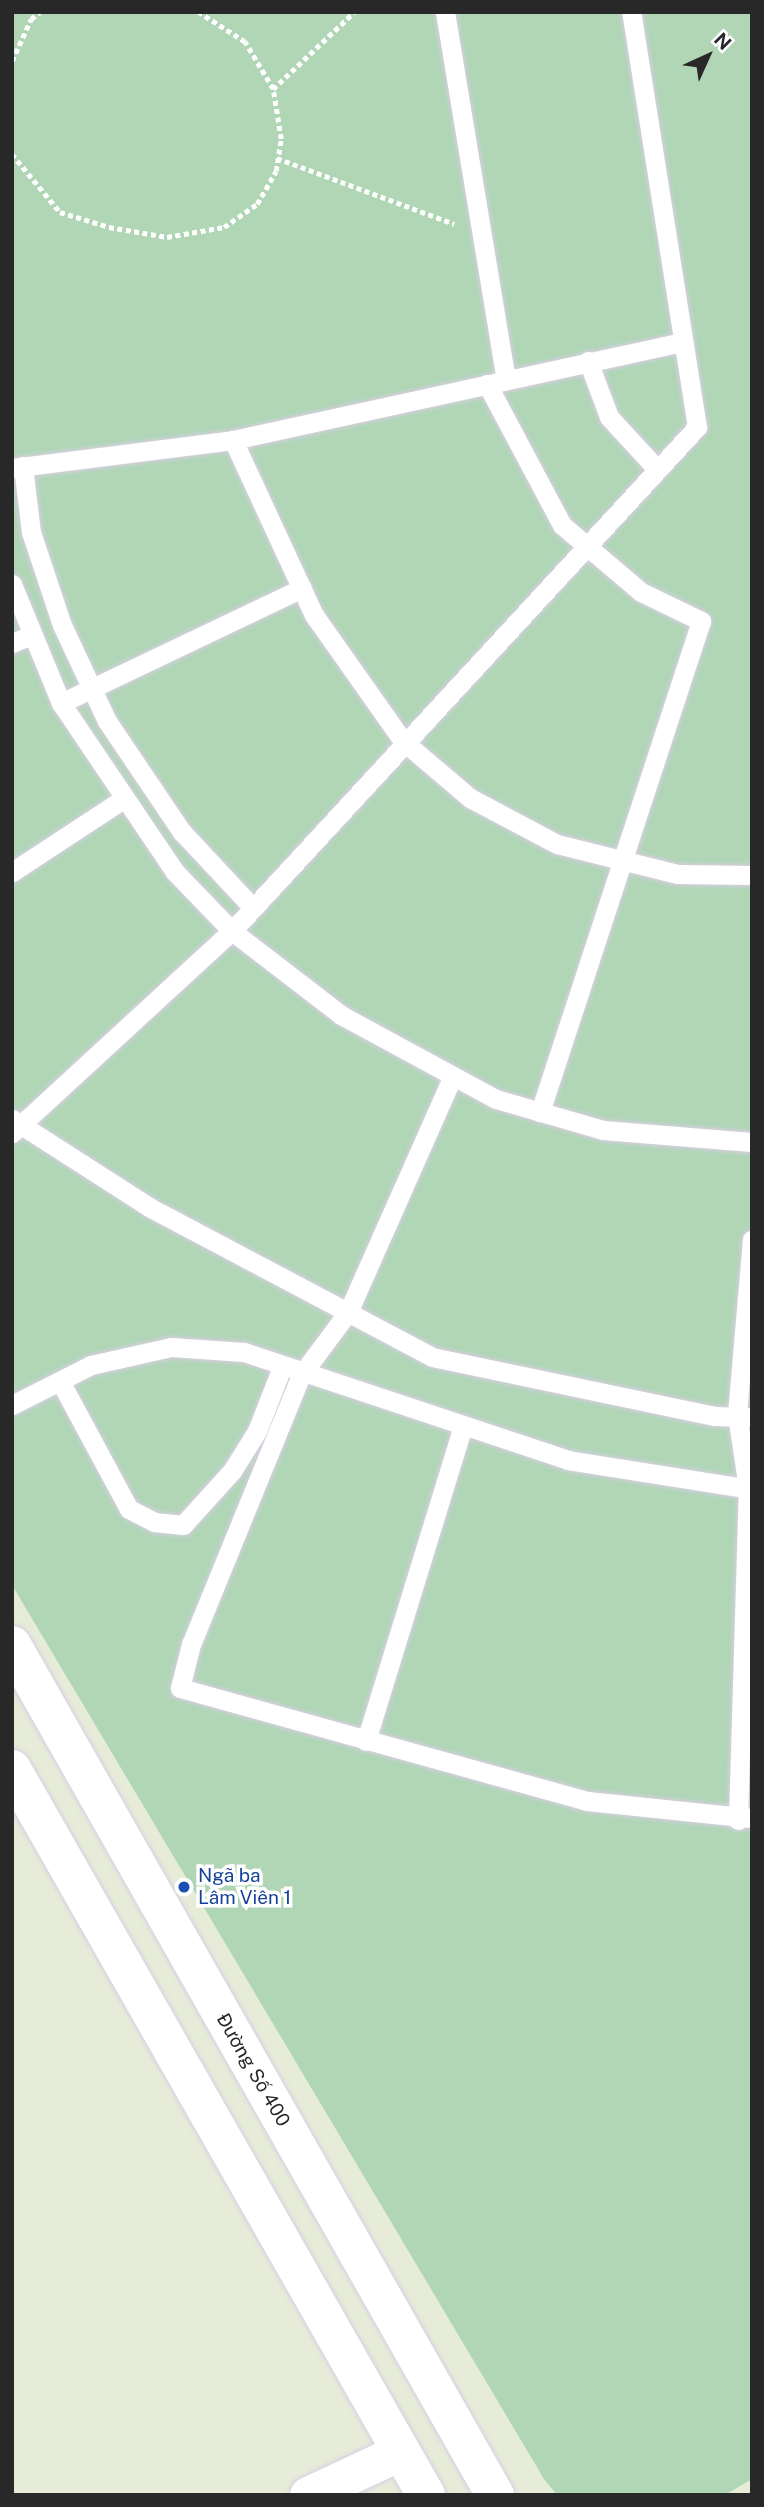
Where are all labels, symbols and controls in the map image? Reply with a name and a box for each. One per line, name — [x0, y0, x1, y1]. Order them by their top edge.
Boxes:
north arrow — [673, 21, 743, 91]
text: N — [710, 28, 736, 54]
place label: Ngã ba Lâm Viên 1 — [198, 1865, 292, 1909]
marker: Ngã ba Lâm Viên 1 — [176, 1879, 192, 1895]
street label: Đường Số 400 — [211, 2009, 295, 2131]

